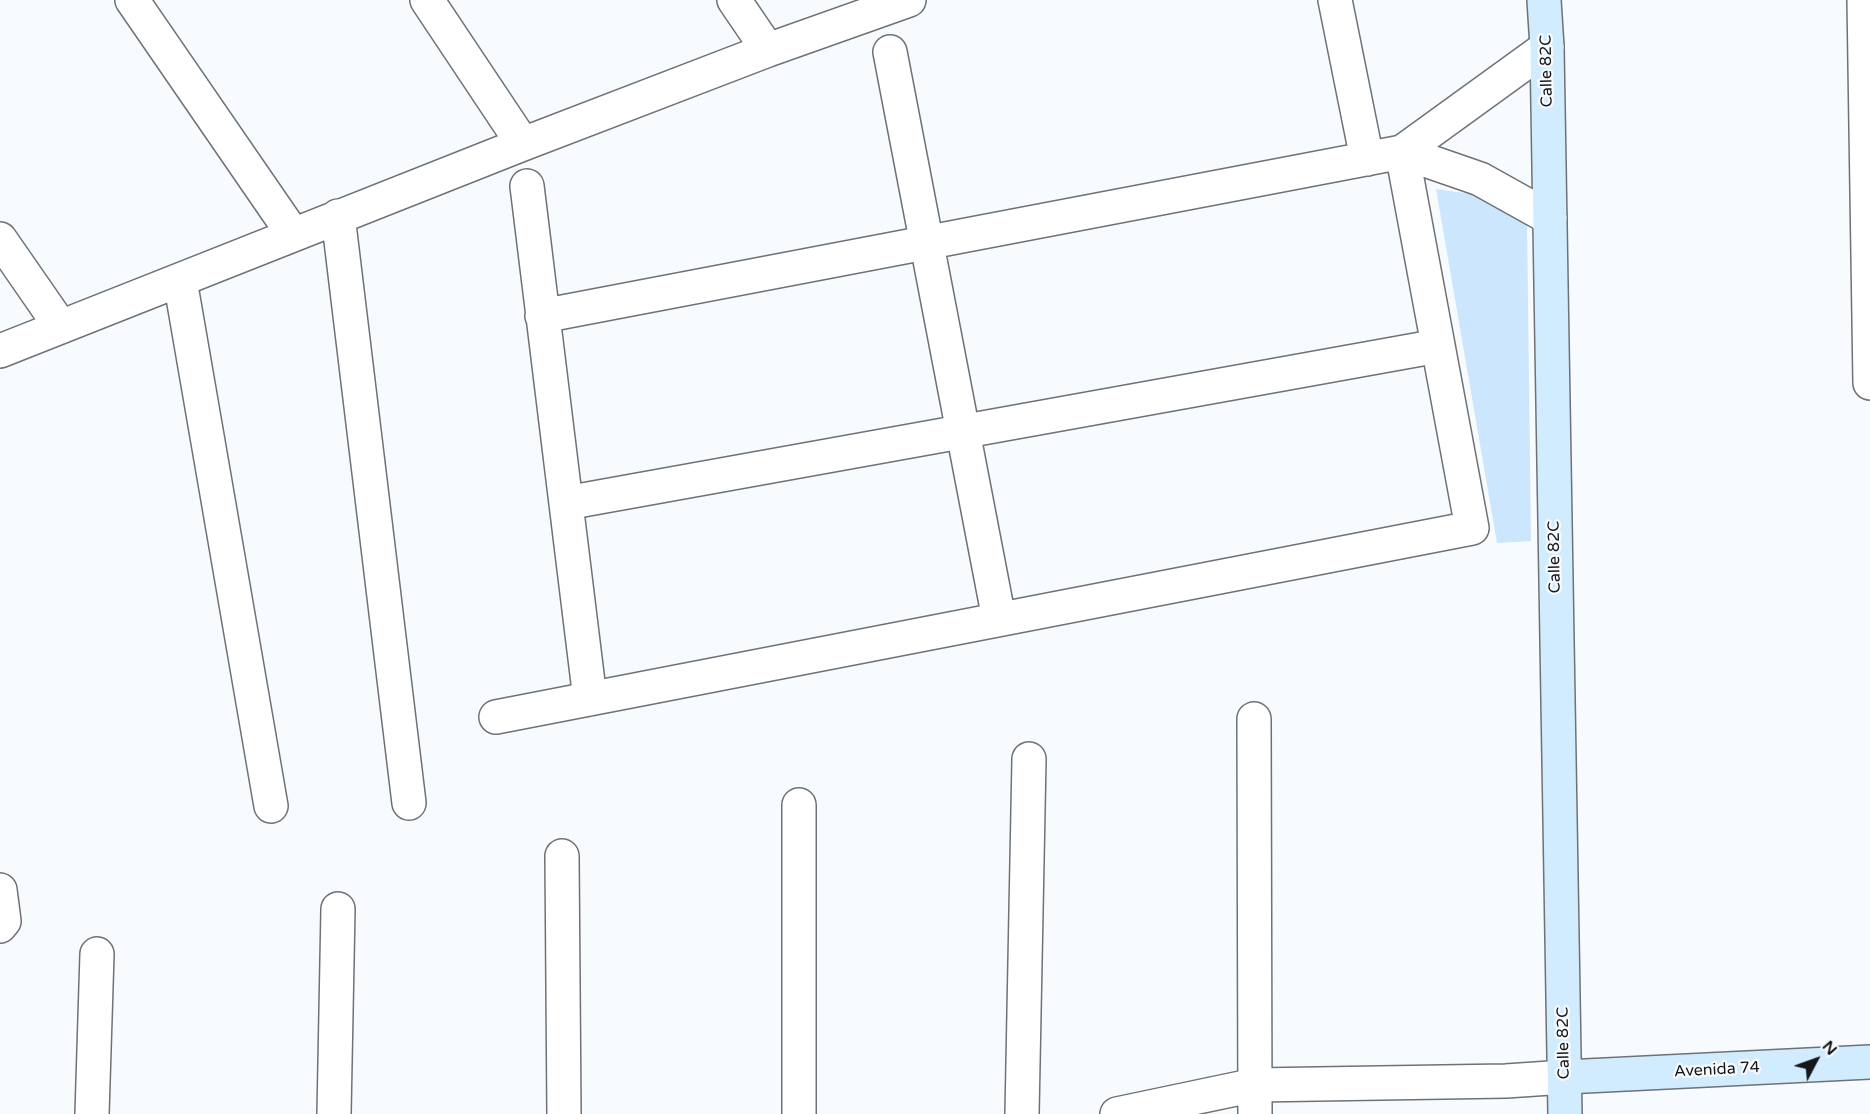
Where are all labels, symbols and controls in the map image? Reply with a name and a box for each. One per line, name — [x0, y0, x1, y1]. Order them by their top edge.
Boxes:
street label: Calle 82C — [1537, 35, 1557, 107]
street label: Calle 82C — [1545, 521, 1565, 593]
street label: Calle 82C — [1554, 1007, 1574, 1079]
north arrow — [1786, 1030, 1846, 1090]
text: N — [1818, 1037, 1841, 1060]
street label: Avenida 74 — [1674, 1058, 1760, 1082]

